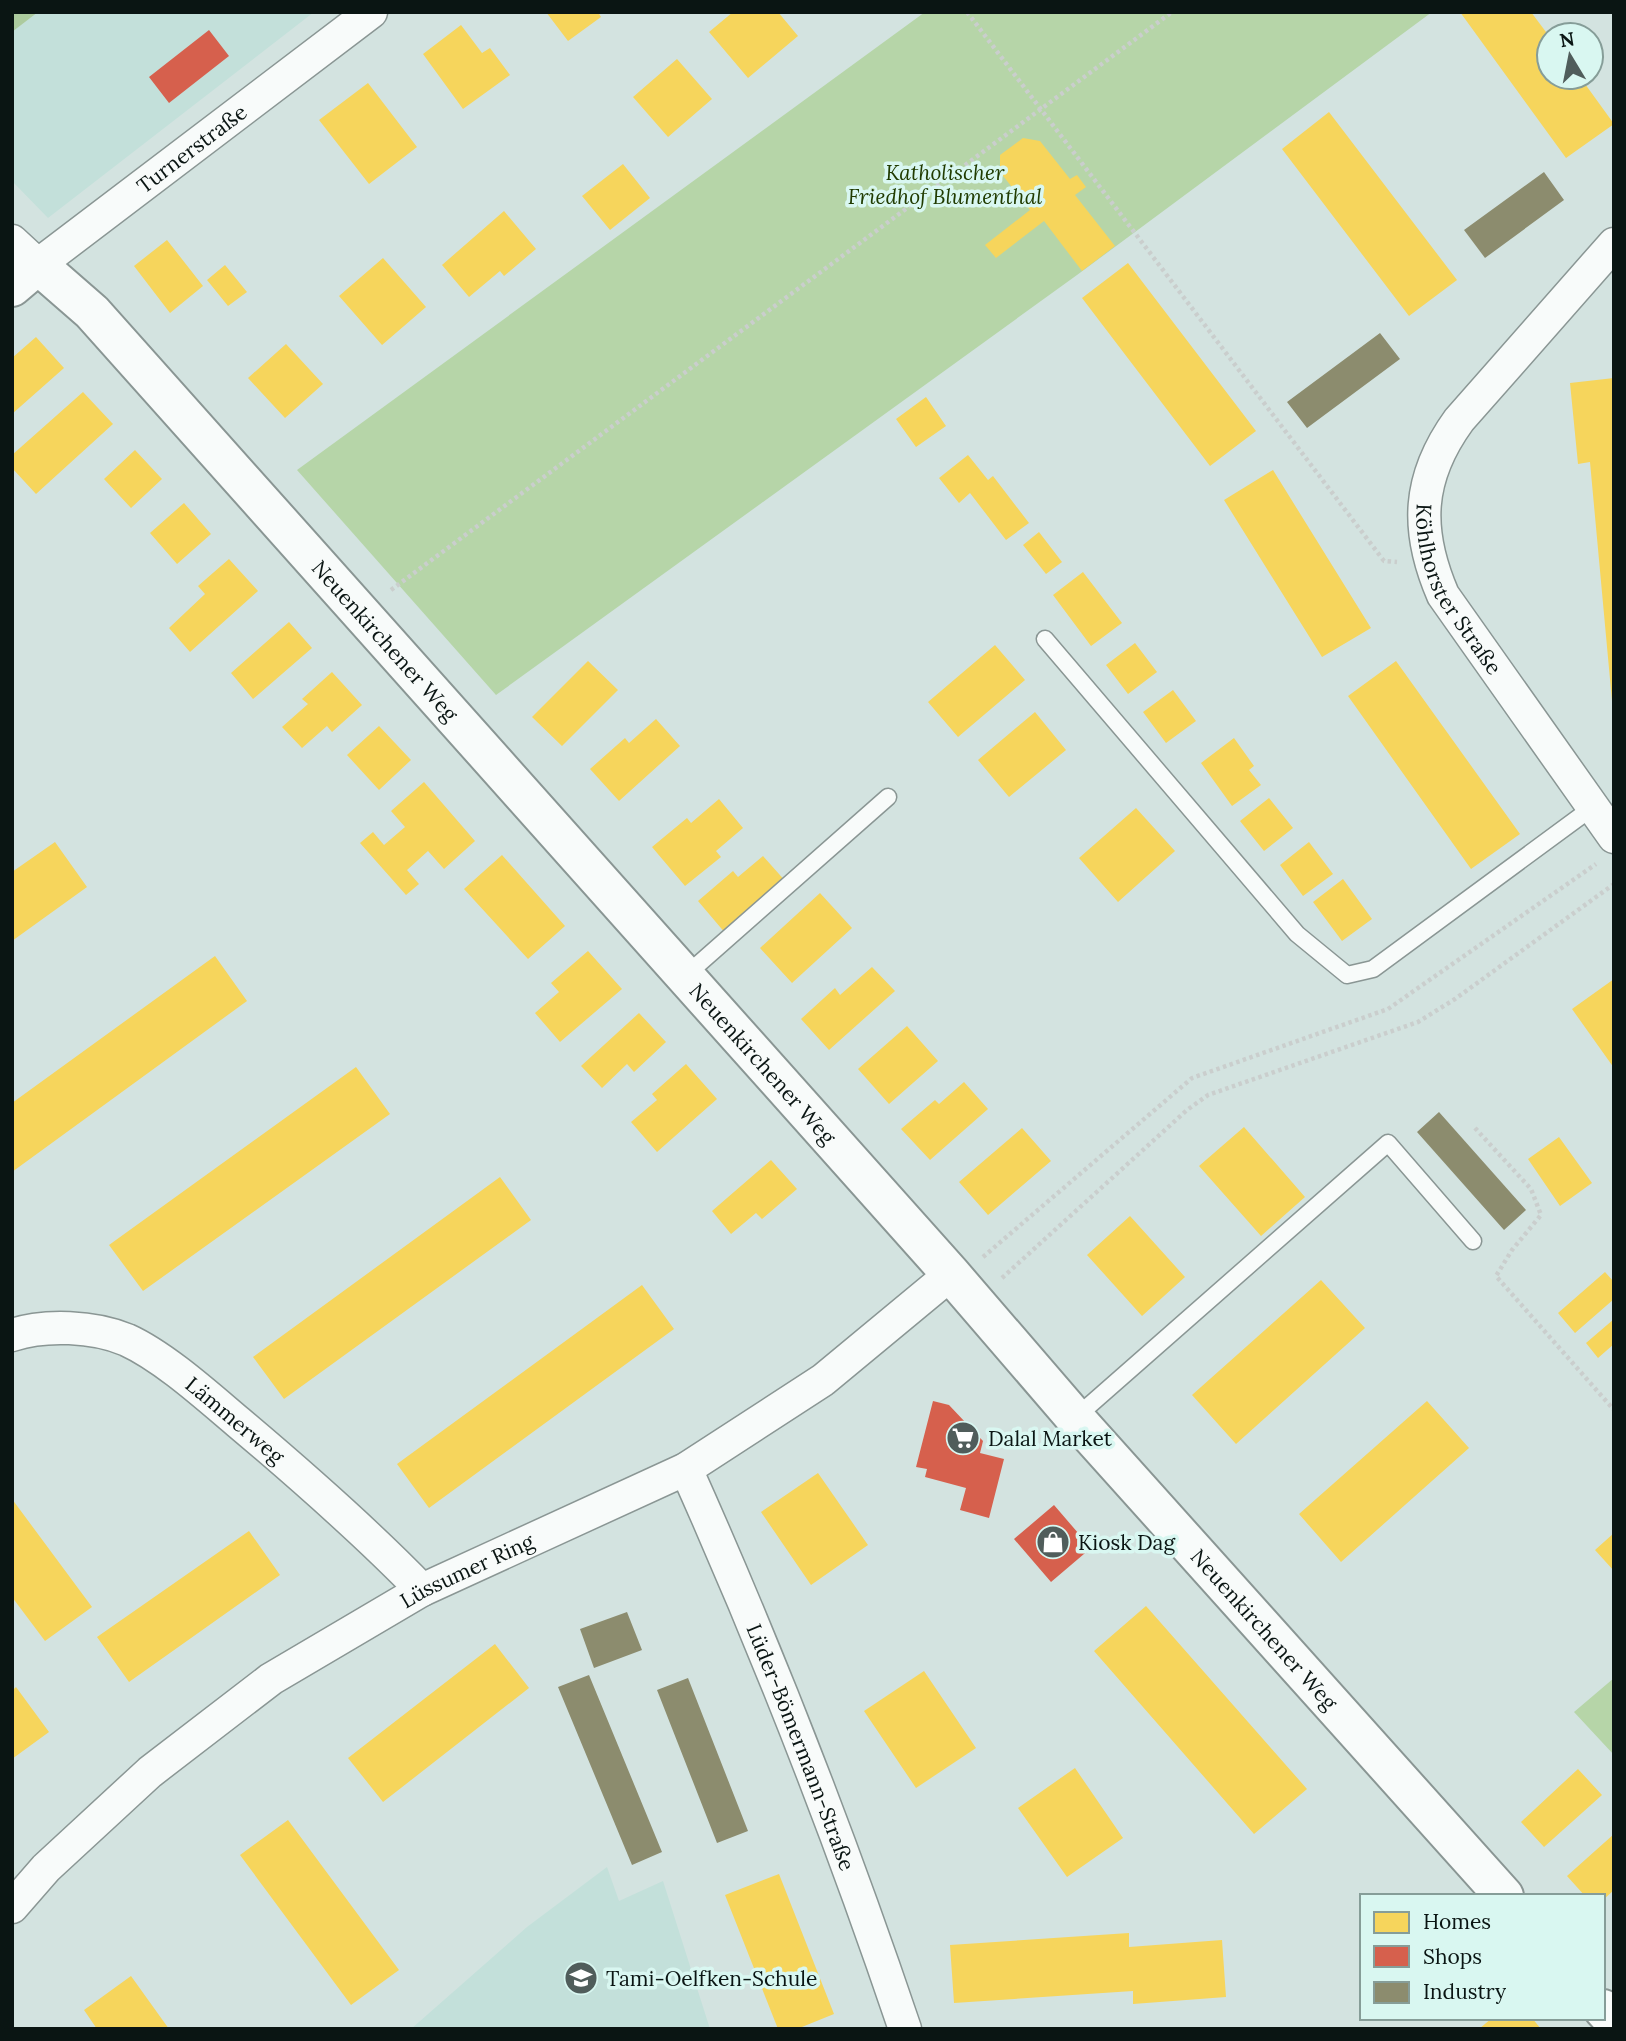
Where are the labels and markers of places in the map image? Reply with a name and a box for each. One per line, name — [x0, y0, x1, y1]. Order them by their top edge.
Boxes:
supermarket icon: Dalal Market — [944, 1419, 982, 1457]
place label: Dalal Market — [988, 1425, 1113, 1452]
shop icon: Kiosk Dag — [1034, 1523, 1072, 1561]
place label: Kiosk Dag — [1078, 1529, 1175, 1556]
school or university icon: Tami-Oelfken-Schule — [562, 1959, 600, 1997]
place label: Tami-Oelfken-Schule — [606, 1965, 817, 1992]

